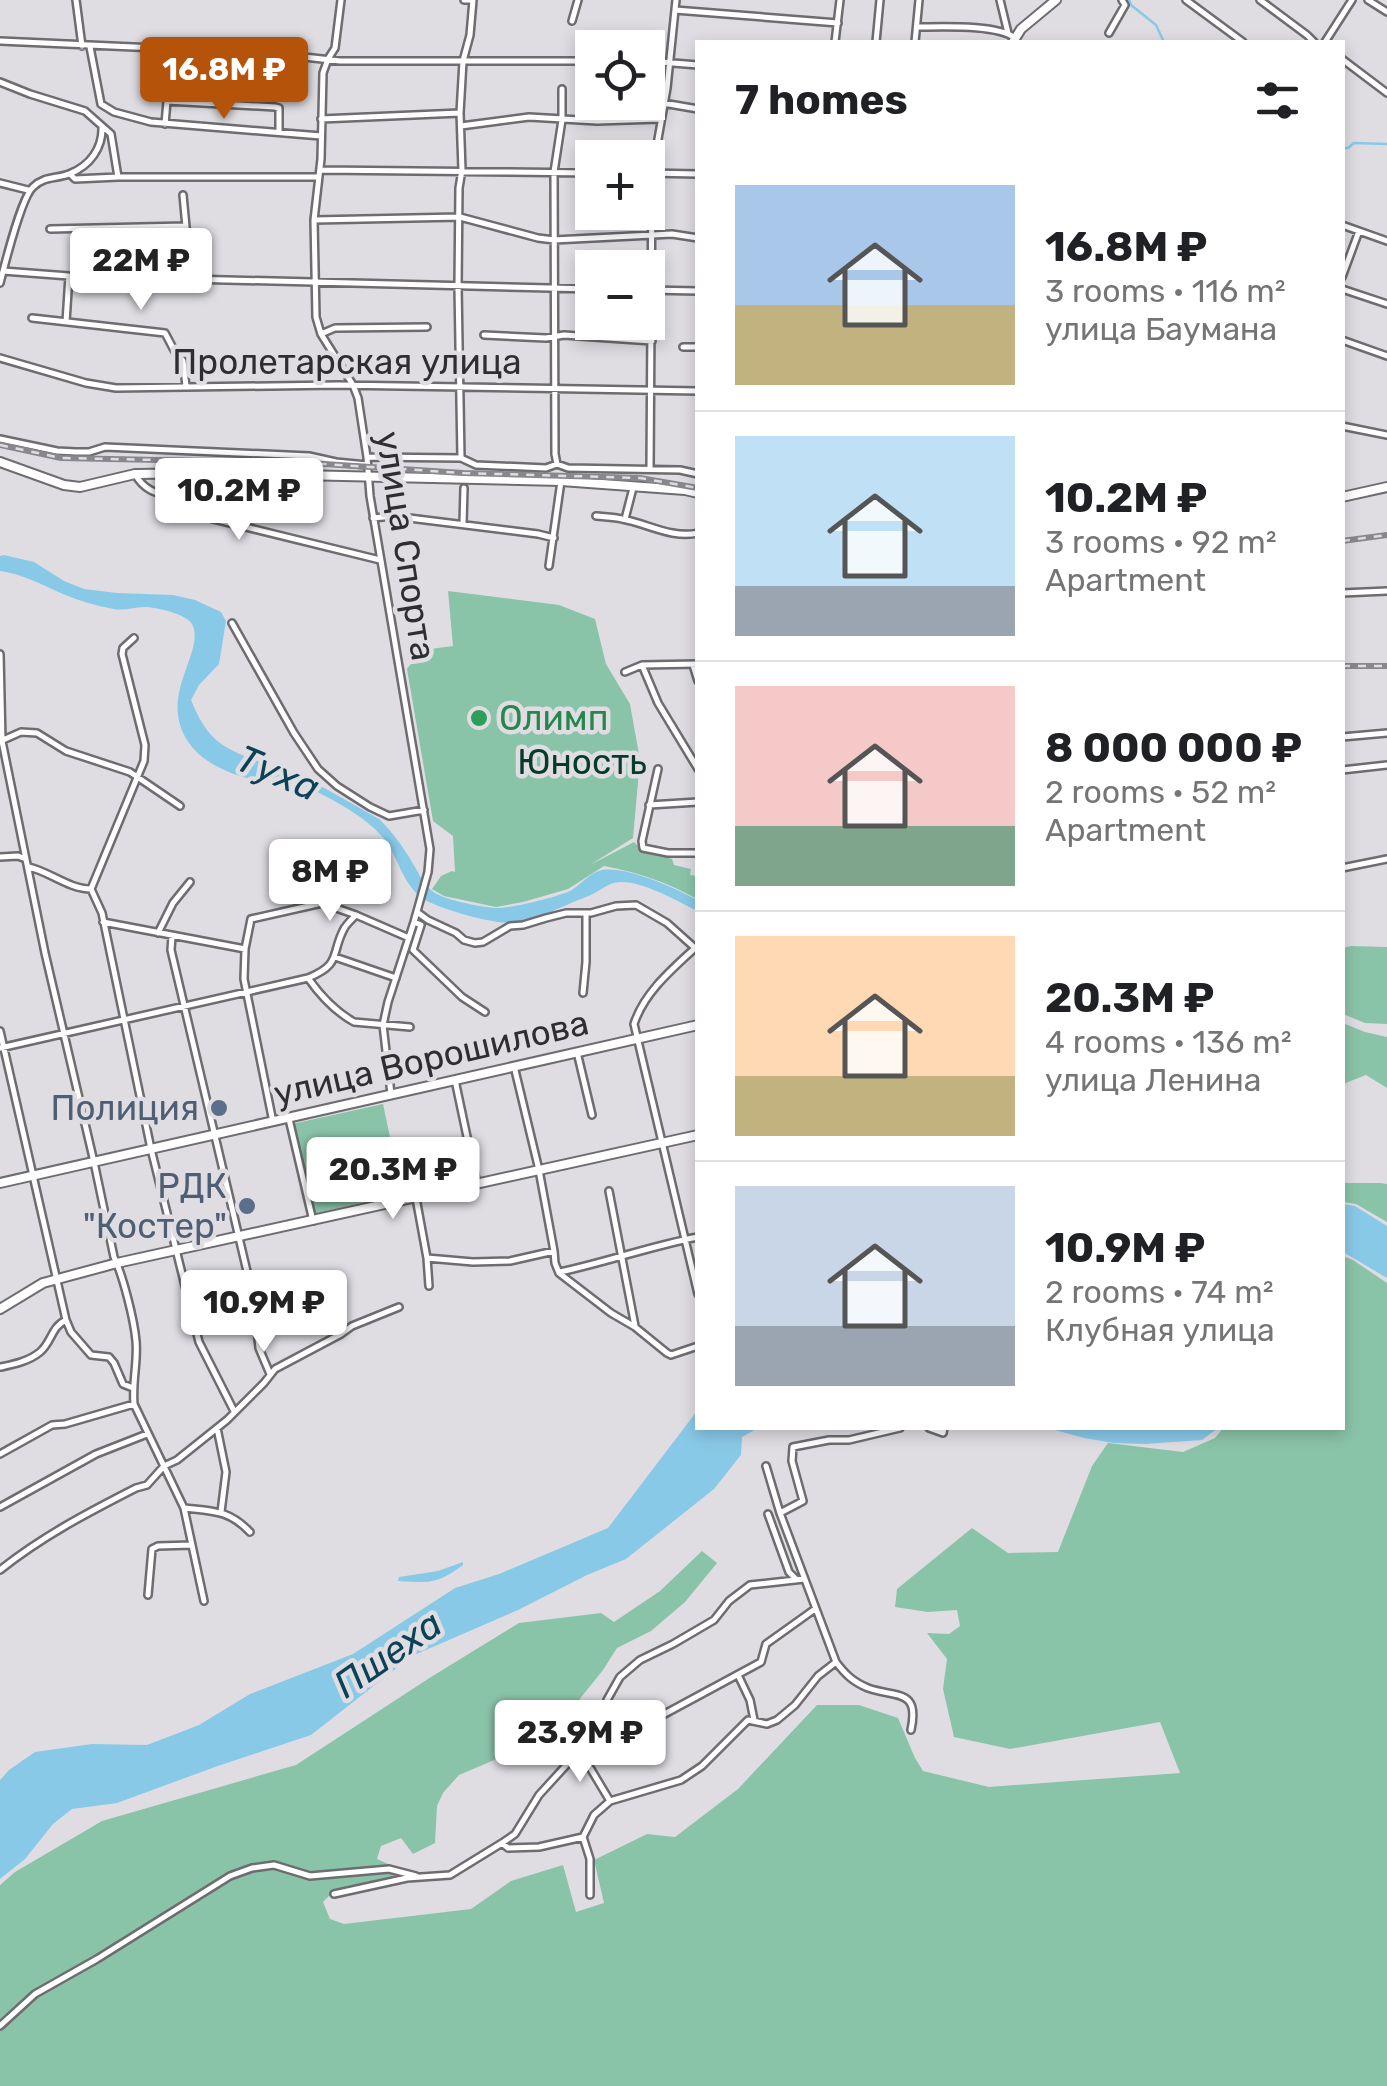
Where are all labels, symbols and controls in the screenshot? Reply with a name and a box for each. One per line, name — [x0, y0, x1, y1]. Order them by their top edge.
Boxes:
map controls — [575, 30, 665, 340]
button: locate — [575, 30, 665, 120]
pin: 16.8M ₽ — [132, 37, 316, 122]
text: 16.8M ₽ — [162, 50, 286, 88]
icon: filters — [1250, 73, 1305, 128]
text: 7 homes — [735, 75, 908, 125]
button: + — [575, 140, 665, 230]
text: 16.8M ₽ — [1045, 222, 1207, 272]
icon: home — [815, 225, 935, 345]
pin: 22M ₽ — [71, 228, 211, 313]
text: 22M ₽ — [92, 241, 190, 279]
button: − — [575, 250, 665, 340]
text: 3 rooms · 116 m² — [1045, 272, 1286, 310]
text: улица Баумана — [1045, 310, 1277, 348]
street label: Пролетарская улица — [172, 341, 522, 383]
street label: улица Спорта — [367, 428, 445, 664]
pin: 10.2M ₽ — [147, 458, 331, 543]
text: 10.2M ₽ — [177, 471, 301, 509]
text: 10.2M ₽ — [1045, 473, 1207, 523]
icon: home — [815, 476, 935, 596]
text: 3 rooms · 92 m² — [1045, 523, 1277, 561]
text: Apartment — [1045, 561, 1206, 599]
place label: Олимп — [499, 697, 608, 739]
marker: Олимп — [468, 707, 490, 729]
text: 8 000 000 ₽ — [1045, 723, 1302, 773]
icon: home — [815, 726, 935, 846]
water label: Туха — [230, 735, 326, 811]
park label: Юность — [517, 741, 647, 783]
text: 2 rooms · 52 m² — [1045, 773, 1276, 811]
text: Apartment — [1045, 811, 1206, 849]
pin: 8M ₽ — [271, 839, 389, 924]
text: 8M ₽ — [291, 852, 369, 890]
text: 20.3M ₽ — [1045, 973, 1214, 1023]
icon: home — [815, 976, 935, 1096]
street label: улица Ворошилова — [269, 1001, 593, 1115]
text: 4 rooms · 136 m² — [1045, 1023, 1292, 1061]
text: улица Ленина — [1045, 1061, 1262, 1099]
place label: Полиция — [51, 1087, 199, 1129]
marker: Полиция — [208, 1097, 230, 1119]
pin: 20.3M ₽ — [301, 1137, 485, 1222]
text: 20.3M ₽ — [329, 1150, 457, 1188]
place label: РДК "Костер" — [83, 1165, 227, 1247]
marker: РДК "Костер" — [236, 1195, 258, 1217]
text: 10.9M ₽ — [1045, 1223, 1205, 1273]
icon: home — [815, 1226, 935, 1346]
pin: 10.9M ₽ — [172, 1270, 356, 1355]
text: 2 rooms · 74 m² — [1045, 1273, 1274, 1311]
text: 10.9M ₽ — [203, 1283, 325, 1321]
text: Клубная улица — [1045, 1311, 1275, 1349]
water label: Пшеха — [325, 1600, 451, 1708]
pin: 23.9M ₽ — [488, 1700, 672, 1785]
text: 23.9M ₽ — [517, 1713, 643, 1751]

